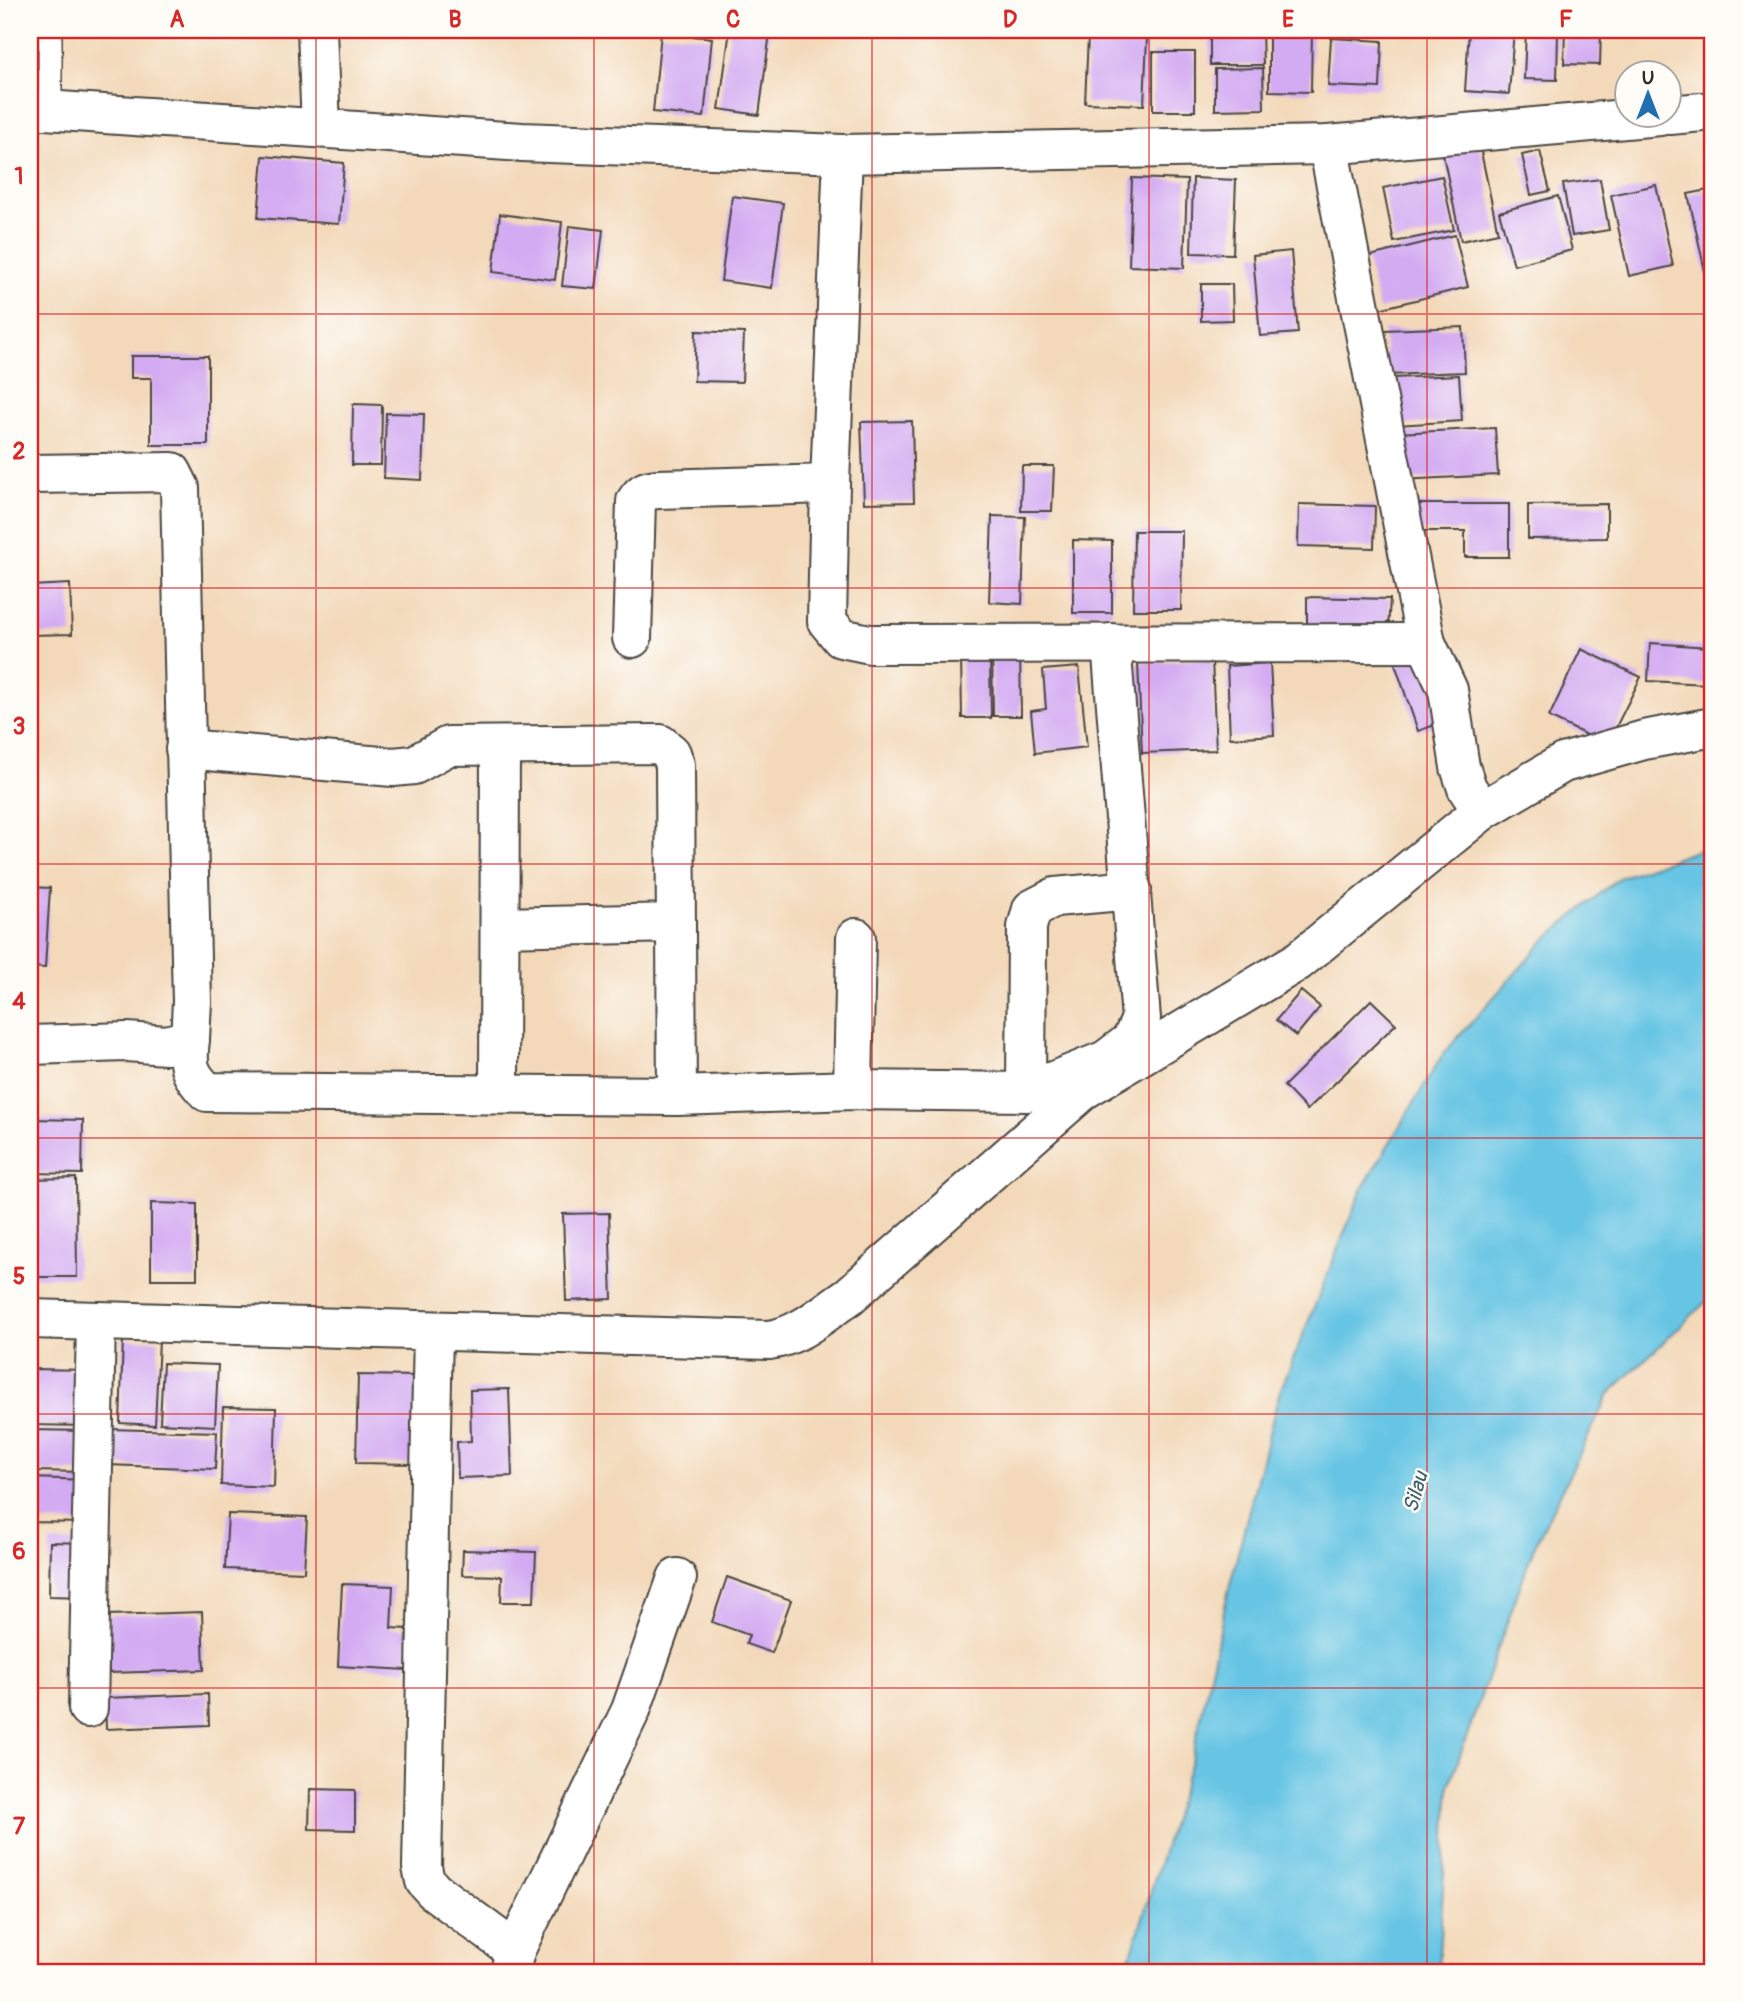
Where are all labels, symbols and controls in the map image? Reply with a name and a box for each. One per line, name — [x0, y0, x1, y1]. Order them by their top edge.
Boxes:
text: A — [170, 5, 185, 34]
text: B — [448, 5, 462, 34]
text: C — [726, 5, 740, 34]
text: D — [1003, 5, 1017, 34]
text: E — [1282, 5, 1294, 34]
text: F — [1559, 5, 1573, 34]
north arrow — [1614, 60, 1684, 130]
text: U — [1642, 66, 1654, 90]
text: 1 — [15, 162, 24, 191]
text: 2 — [13, 437, 26, 466]
text: 3 — [13, 712, 25, 741]
text: 4 — [12, 987, 26, 1016]
text: 5 — [13, 1262, 25, 1291]
water label: Silau — [1397, 1467, 1435, 1515]
text: 6 — [12, 1537, 26, 1566]
text: 7 — [13, 1812, 26, 1841]

